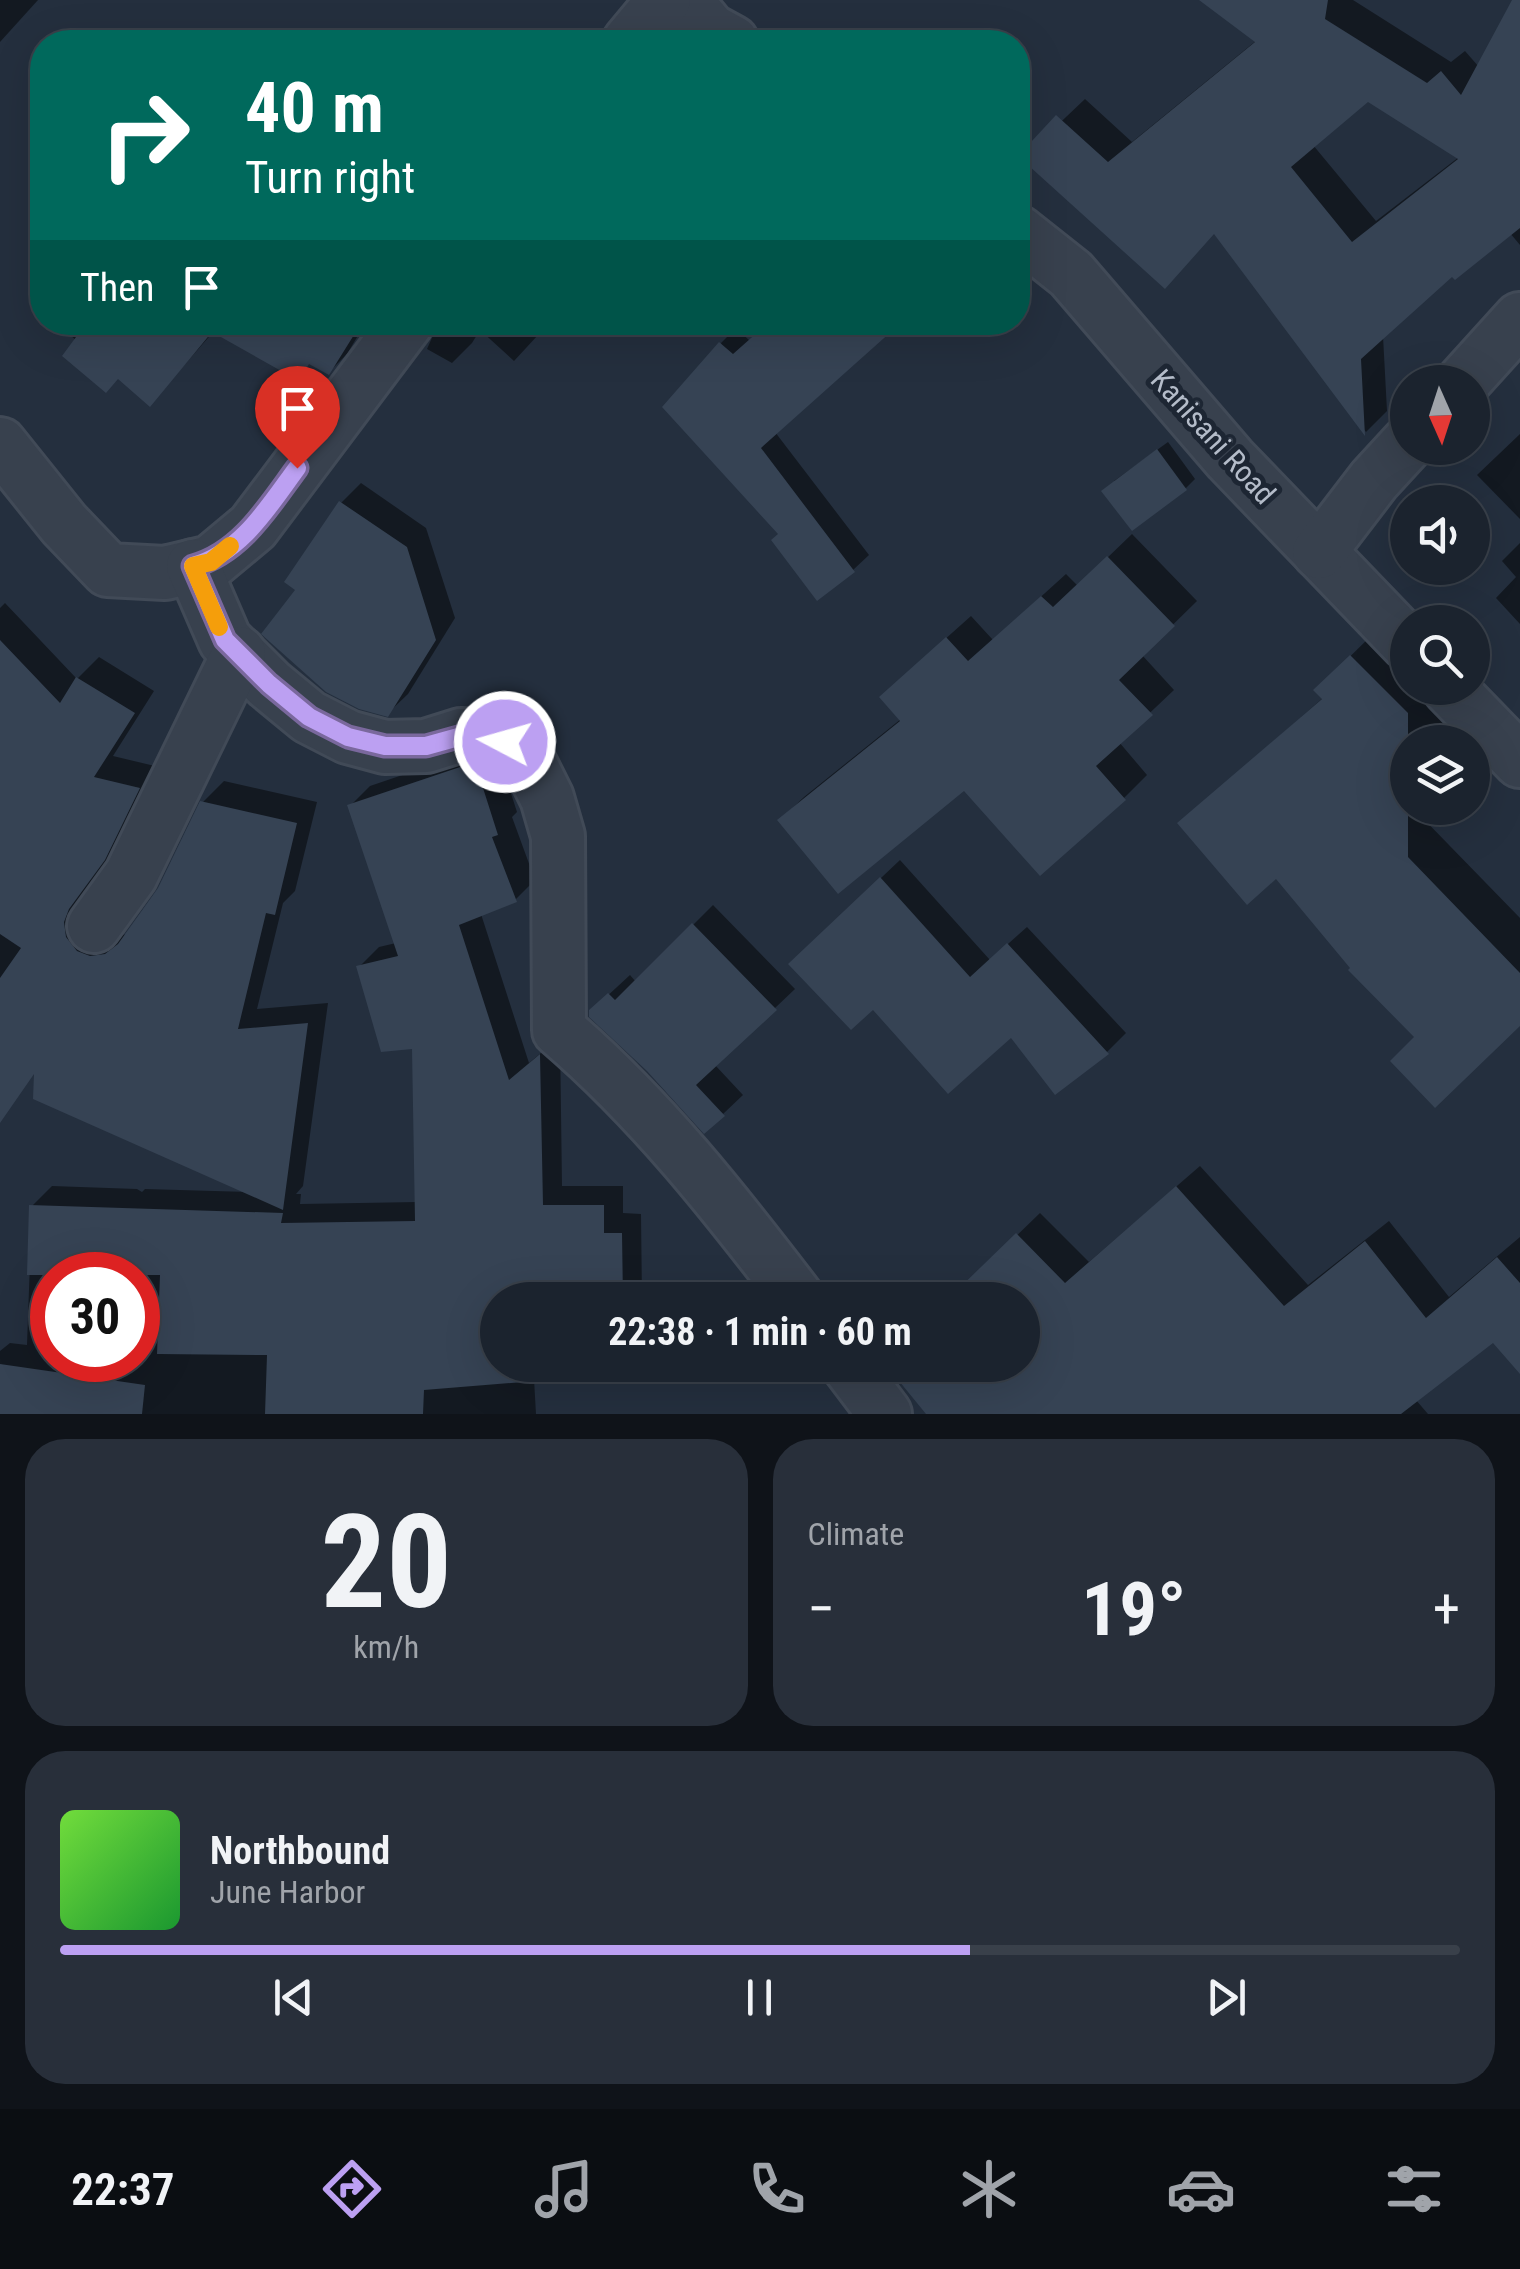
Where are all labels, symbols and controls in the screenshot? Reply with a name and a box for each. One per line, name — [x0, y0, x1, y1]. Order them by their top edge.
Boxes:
text: 40 m — [245, 67, 384, 149]
icon: right — [80, 70, 210, 200]
text: Turn right — [245, 151, 415, 204]
icon: arrive — [174, 260, 229, 315]
text: Then — [80, 266, 154, 310]
street label: Kanisani Road — [1144, 362, 1283, 511]
north arrow — [1390, 365, 1490, 465]
map controls — [1390, 365, 1490, 825]
pin — [255, 366, 340, 469]
icon: arrive — [270, 381, 325, 436]
button: sound — [1390, 485, 1490, 585]
button: search — [1390, 605, 1490, 705]
position arrow — [453, 690, 557, 794]
button: layers — [1390, 725, 1490, 825]
speed limit sign: 30 — [30, 1252, 160, 1382]
text: 22:38 · 1 min · 60 m — [608, 1310, 912, 1354]
text: 20 — [321, 1486, 452, 1639]
text: Climate — [808, 1515, 904, 1553]
text: 19° — [1081, 1565, 1186, 1653]
text: − — [808, 1577, 835, 1641]
text: + — [1433, 1577, 1460, 1641]
text: km/h — [353, 1628, 419, 1666]
text: Northbound — [210, 1829, 390, 1873]
text: June Harbor — [210, 1873, 365, 1911]
icon: previous — [266, 1970, 321, 2025]
icon: pause — [732, 1970, 787, 2025]
icon: next — [1199, 1970, 1254, 2025]
icon: directions — [317, 2154, 387, 2224]
icon: music — [529, 2154, 599, 2224]
icon: phone — [742, 2154, 812, 2224]
icon: climate — [954, 2154, 1024, 2224]
icon: car — [1166, 2154, 1236, 2224]
icon: filters — [1379, 2154, 1449, 2224]
text: 22:37 — [71, 2163, 174, 2216]

